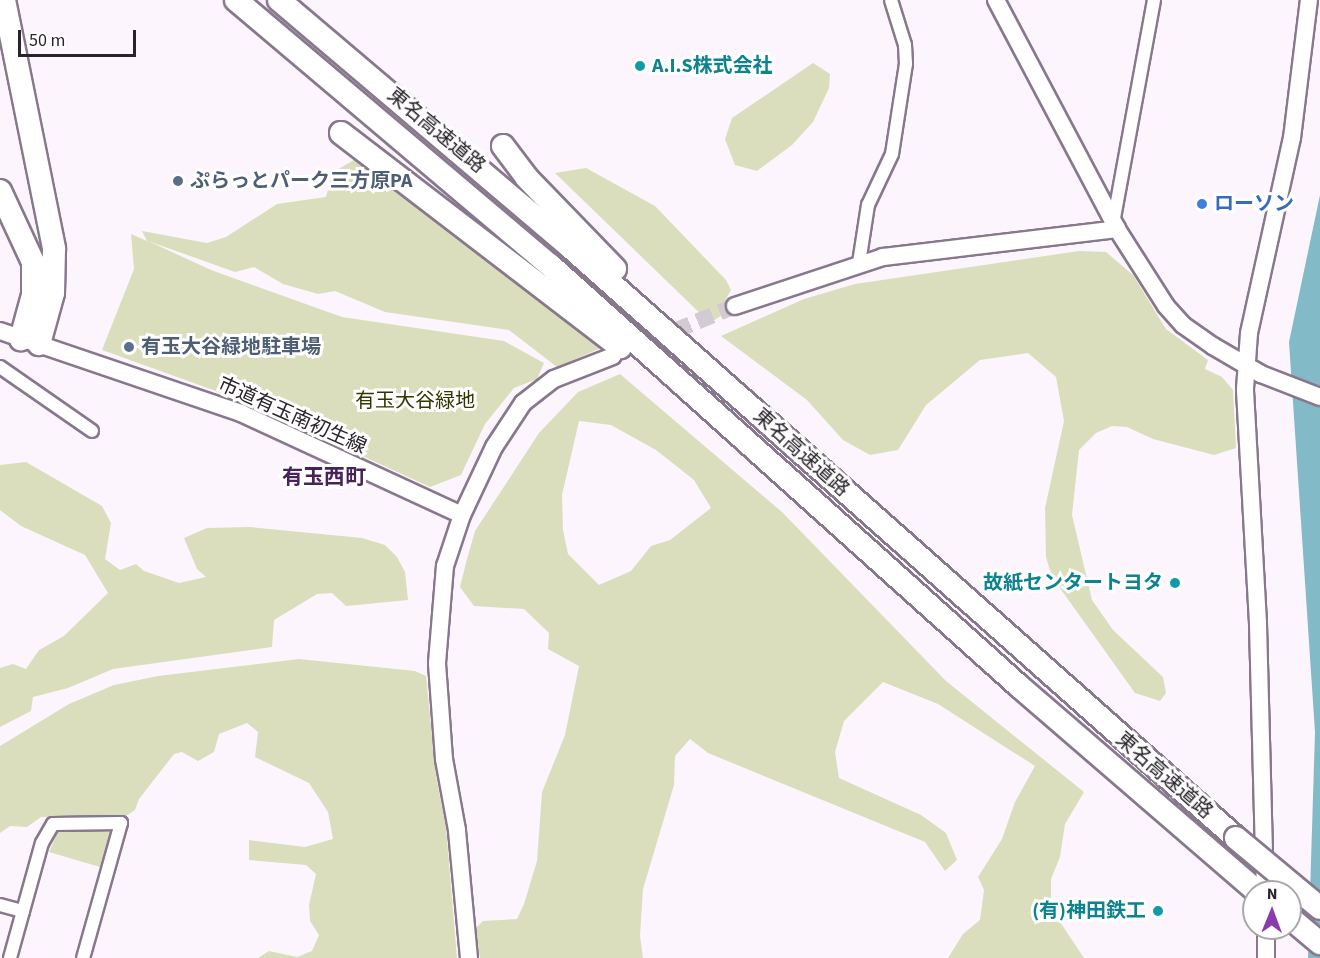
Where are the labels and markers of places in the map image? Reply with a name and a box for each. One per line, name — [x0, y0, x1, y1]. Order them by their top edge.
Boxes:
place label: A.I.S株式会社 — [652, 54, 773, 78]
marker: A.I.S株式会社 — [633, 59, 647, 73]
place label: ぷらっとパーク三方原PA — [190, 169, 413, 193]
marker: ぷらっとパーク三方原PA — [171, 174, 185, 188]
place label: ローソン — [1214, 192, 1294, 216]
marker: ローソン — [1195, 197, 1209, 211]
place label: 有玉大谷緑地駐車場 — [141, 335, 321, 359]
marker: 有玉大谷緑地駐車場 — [122, 340, 136, 354]
place label: 故紙センタートヨタ — [983, 571, 1163, 595]
marker: 故紙センタートヨタ — [1168, 576, 1182, 590]
place label: (有)神田鉄工 — [1032, 899, 1146, 923]
marker: (有)神田鉄工 — [1151, 904, 1165, 918]

